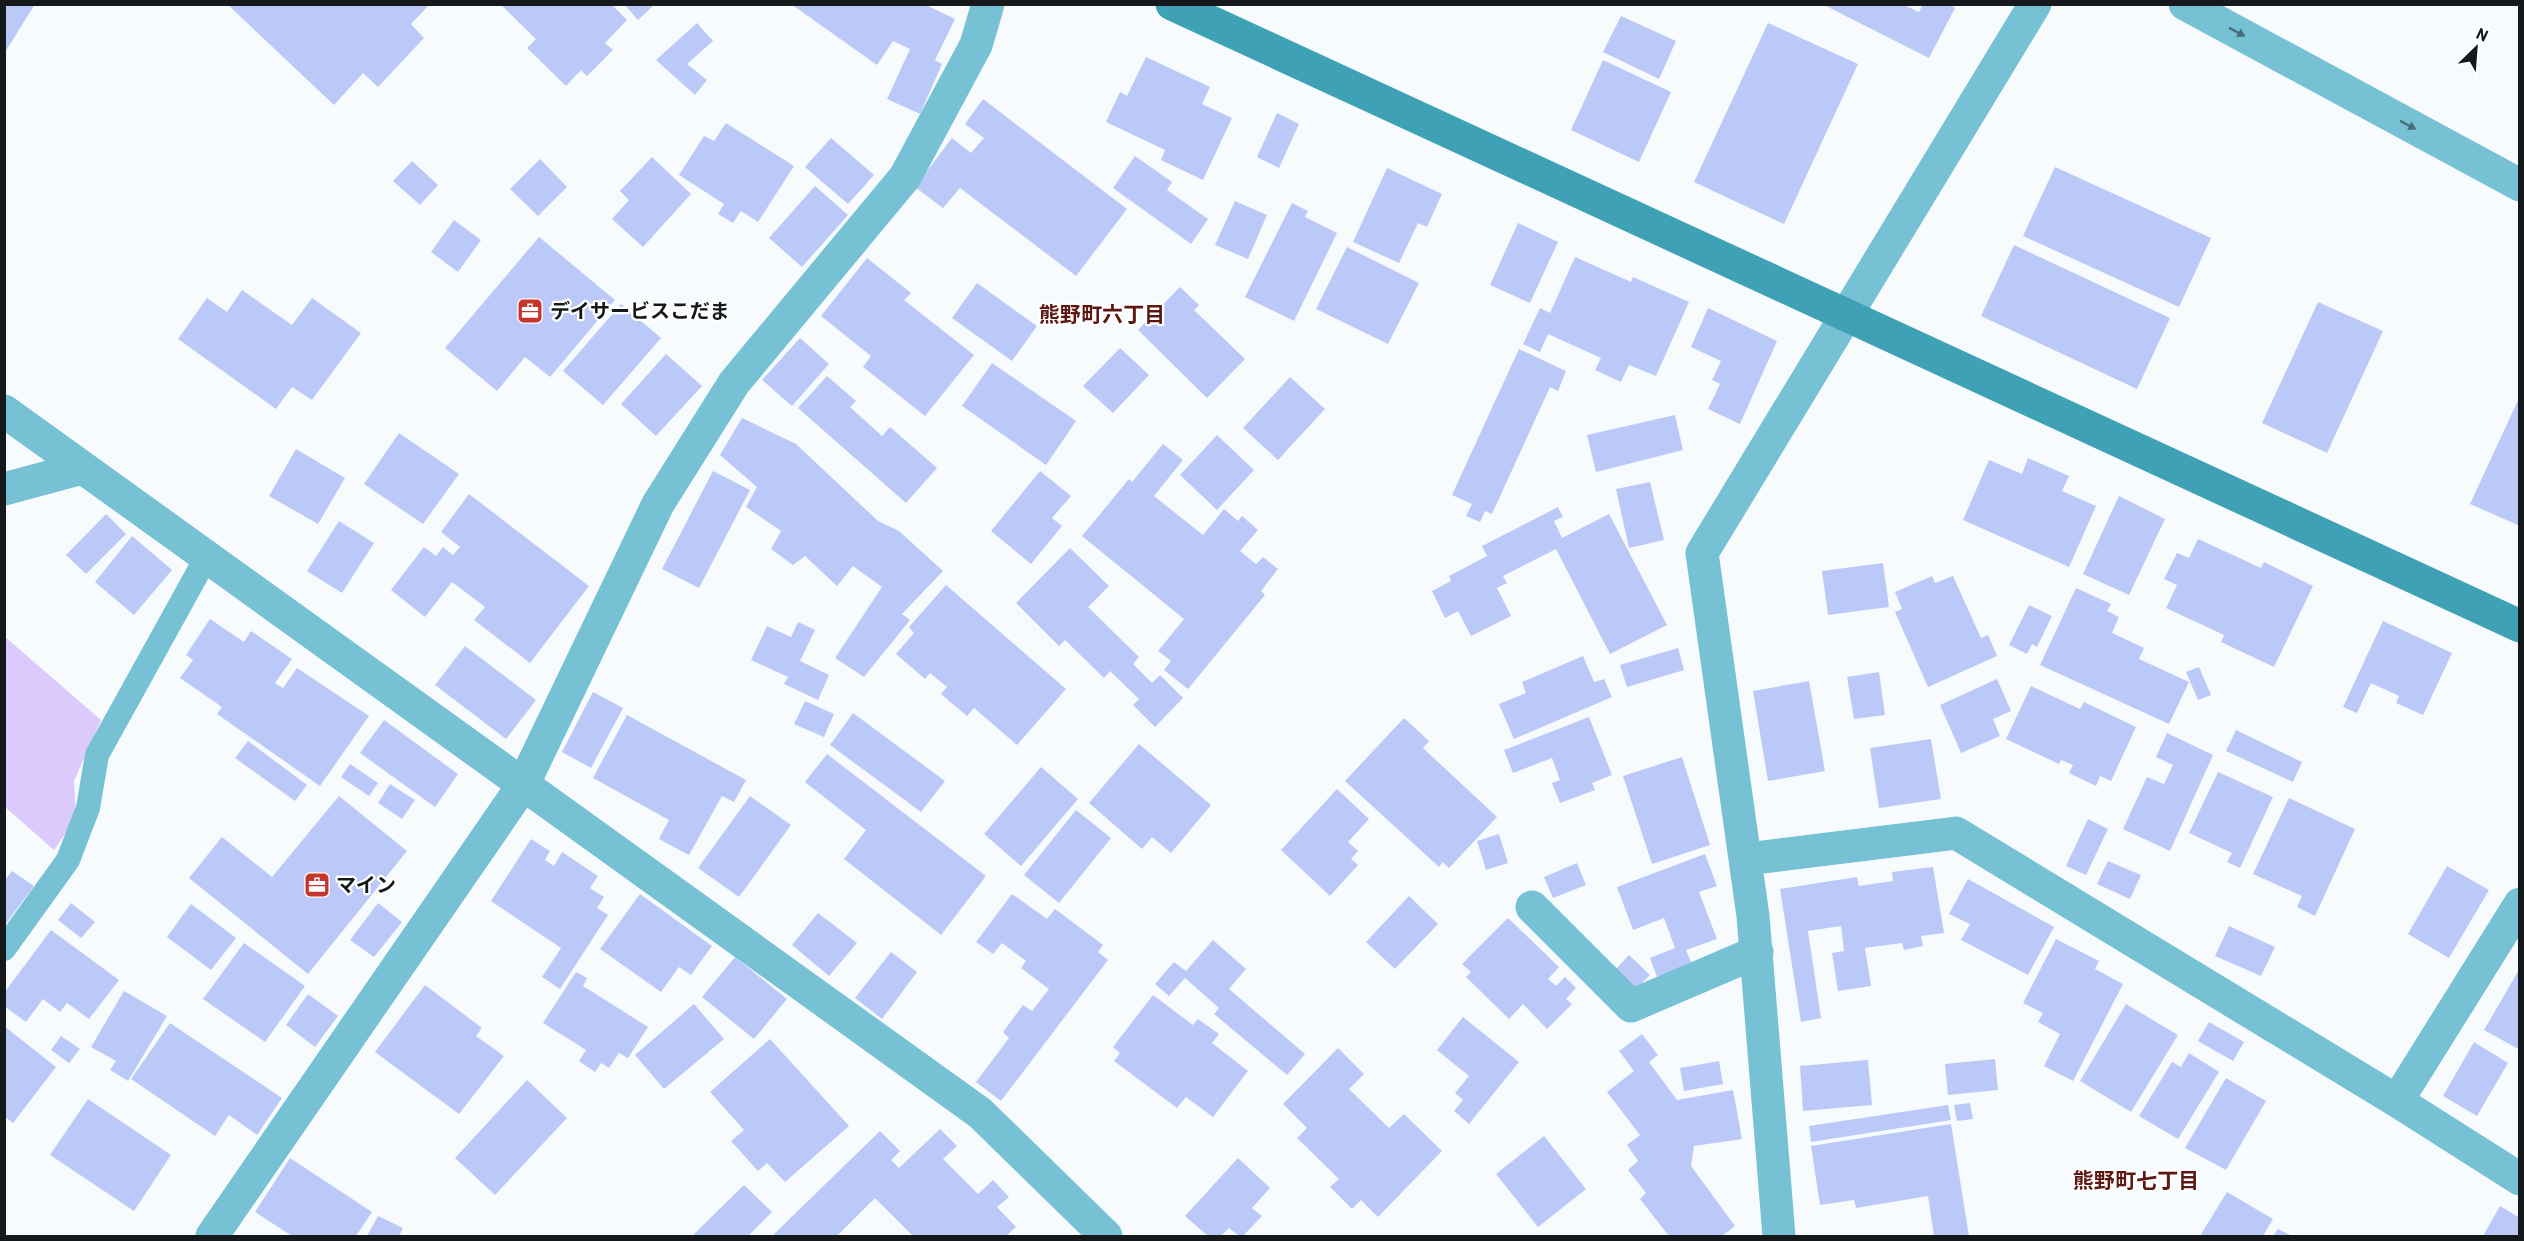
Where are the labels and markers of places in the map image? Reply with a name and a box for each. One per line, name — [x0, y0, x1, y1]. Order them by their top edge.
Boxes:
office icon: デイサービスこだま — [515, 296, 545, 326]
place label: デイサービスこだま — [550, 298, 730, 322]
office icon: マイン — [302, 870, 332, 900]
place label: マイン — [336, 872, 396, 896]

